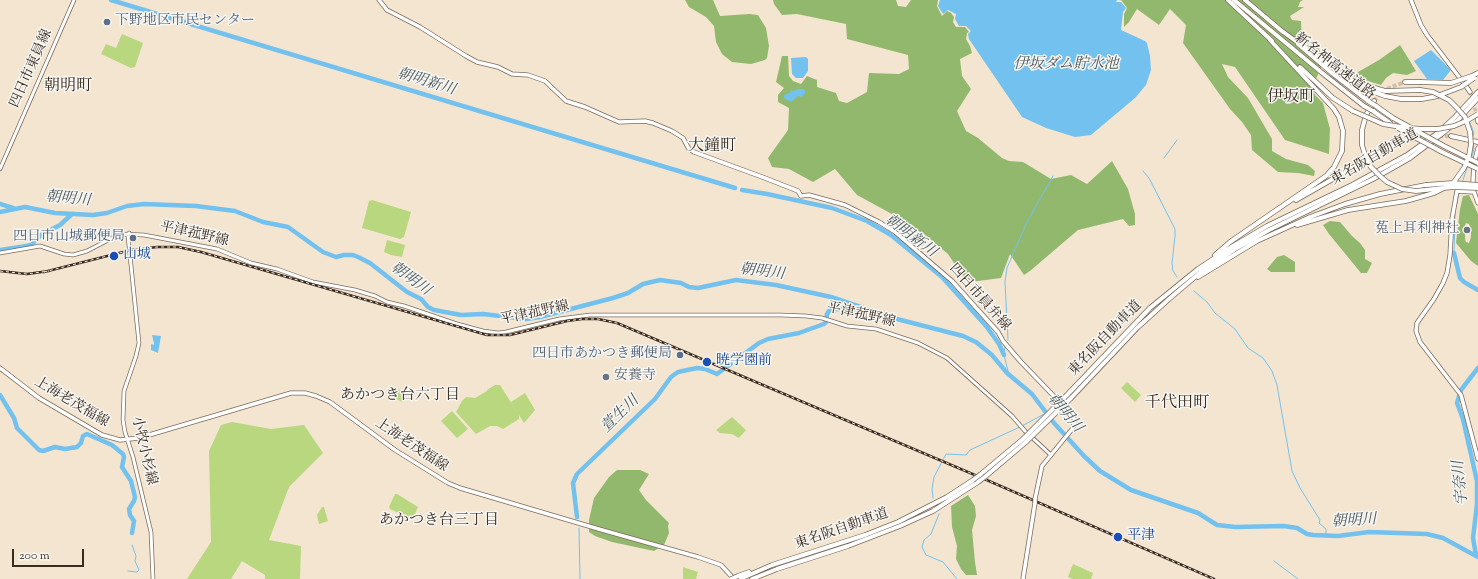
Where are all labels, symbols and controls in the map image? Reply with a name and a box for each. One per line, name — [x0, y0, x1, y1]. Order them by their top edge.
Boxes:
place label: 下野地区市民センター — [115, 14, 255, 30]
marker: 下野地区市民センター — [102, 17, 112, 27]
street label: 四日市東員線 — [7, 27, 57, 111]
street label: 新名神高速道路 — [1290, 30, 1378, 104]
water label: 伊坂ダム貯水池 — [1014, 56, 1118, 74]
water label: 朝明新川 — [395, 66, 457, 100]
district label: 朝明町 — [44, 77, 92, 97]
district label: 伊坂町 — [1267, 88, 1315, 108]
street label: 東名阪自動車道 — [1328, 126, 1422, 190]
district label: 大鐘町 — [688, 137, 736, 157]
water label: 朝明川 — [45, 189, 91, 211]
water label: 朝明新川 — [881, 212, 939, 262]
street label: 平津菰野線 — [158, 219, 230, 251]
place label: 菟上耳利神社 — [1375, 222, 1459, 238]
marker: 菟上耳利神社 — [1462, 225, 1472, 235]
place label: 四日市山城郵便局 — [13, 230, 125, 246]
marker: 四日市山城郵便局 — [128, 233, 138, 243]
place label: 山城 — [123, 248, 151, 264]
marker: 山城 — [108, 250, 120, 262]
water label: 朝明川 — [387, 259, 433, 301]
water label: 朝明川 — [739, 261, 785, 285]
street label: 四日市員弁線 — [945, 261, 1013, 335]
street label: 東名阪自動車道 — [1066, 298, 1146, 380]
street label: 平津菰野線 — [499, 299, 571, 329]
street label: 平津菰野線 — [825, 300, 897, 332]
place label: 四日市あかつき郵便局 — [532, 347, 672, 363]
marker: 四日市あかつき郵便局 — [675, 350, 685, 360]
place label: 暁学園前 — [716, 354, 772, 370]
marker: 暁学園前 — [701, 356, 713, 368]
place label: 安養寺 — [614, 369, 656, 385]
marker: 安養寺 — [601, 372, 611, 382]
street label: 上海老茂福線 — [31, 374, 111, 432]
district label: あかつき台六丁目 — [340, 387, 460, 405]
water label: 朝明川 — [1043, 391, 1085, 437]
water label: 萱生川 — [599, 393, 643, 437]
district label: 千代田町 — [1145, 394, 1209, 414]
street label: 小牧小杉線 — [127, 415, 159, 487]
street label: 上海老茂福線 — [371, 416, 451, 476]
water label: 宇奈川 — [1451, 460, 1473, 506]
street label: 東名阪自動車道 — [793, 506, 891, 554]
district label: あかつき台三丁目 — [379, 512, 499, 530]
water label: 朝明川 — [1331, 512, 1377, 532]
place label: 平津 — [1127, 529, 1155, 545]
marker: 平津 — [1112, 531, 1124, 543]
scale bar — [14, 541, 86, 567]
text: 200 m — [19, 547, 50, 565]

